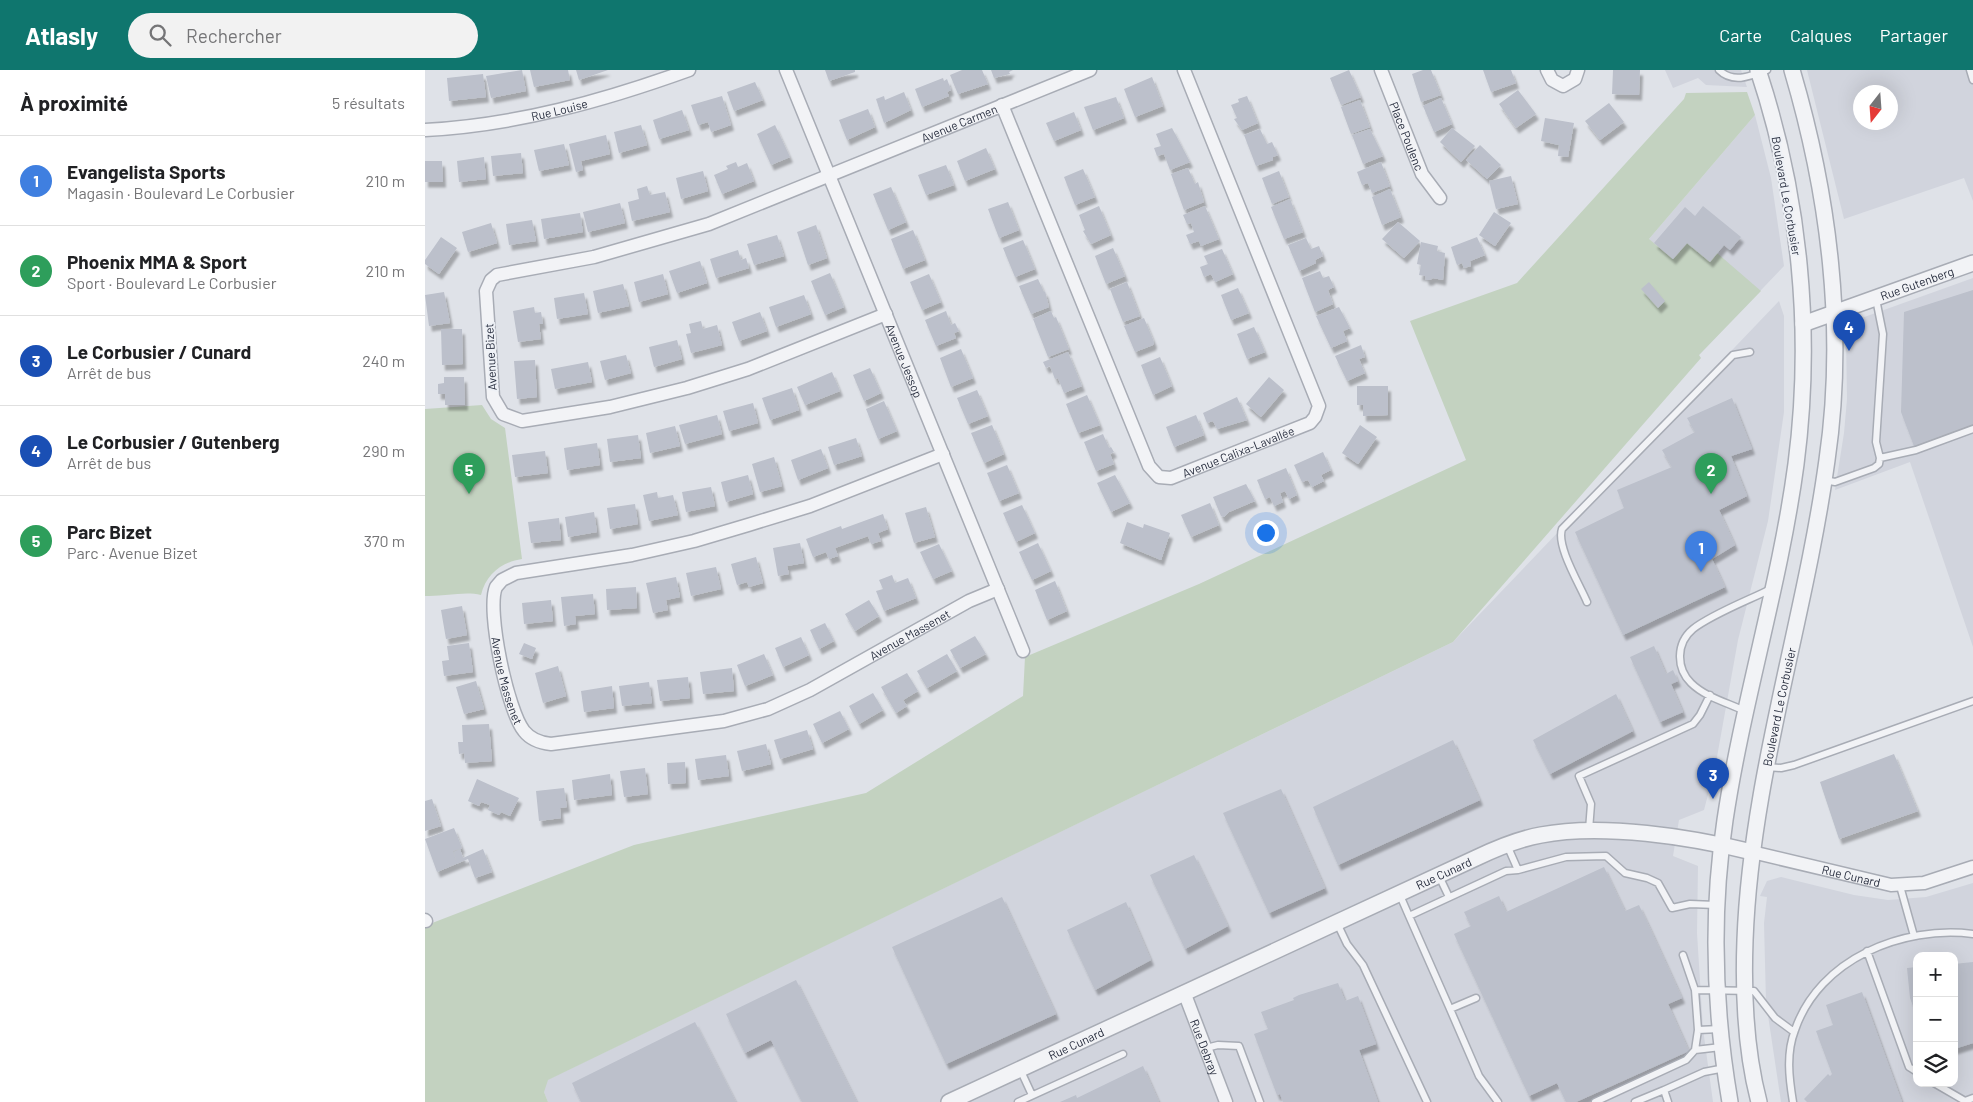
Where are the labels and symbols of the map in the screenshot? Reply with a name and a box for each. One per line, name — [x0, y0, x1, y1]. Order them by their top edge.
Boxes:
north arrow — [1853, 85, 1898, 130]
street label: Rue Louise — [530, 96, 589, 123]
street label: Place Poulenc — [1387, 100, 1427, 172]
street label: Avenue Carmen — [919, 101, 999, 145]
street label: Boulevard Le Corbusier — [1770, 135, 1804, 257]
street label: Rue Gutenberg — [1878, 264, 1955, 303]
pin: 4 — [1833, 310, 1865, 351]
street label: Avenue Jessop — [883, 322, 926, 400]
street label: Avenue Bizet — [481, 323, 499, 391]
street label: Avenue Calixa-Lavallée — [1180, 423, 1296, 480]
pin: 5 — [453, 453, 485, 494]
pin: 2 — [1695, 453, 1727, 494]
your location — [1253, 520, 1279, 546]
pin: 1 — [1685, 531, 1717, 572]
street label: Avenue Massenet — [867, 606, 952, 662]
street label: Avenue Massenet — [489, 636, 526, 727]
street label: Boulevard Le Corbusier — [1760, 646, 1798, 767]
pin: 3 — [1697, 758, 1729, 799]
street label: Rue Cunard — [1413, 854, 1474, 892]
street label: Rue Cunard — [1821, 862, 1882, 889]
street label: Rue Debray — [1188, 1017, 1222, 1078]
street label: Rue Cunard — [1046, 1024, 1106, 1062]

